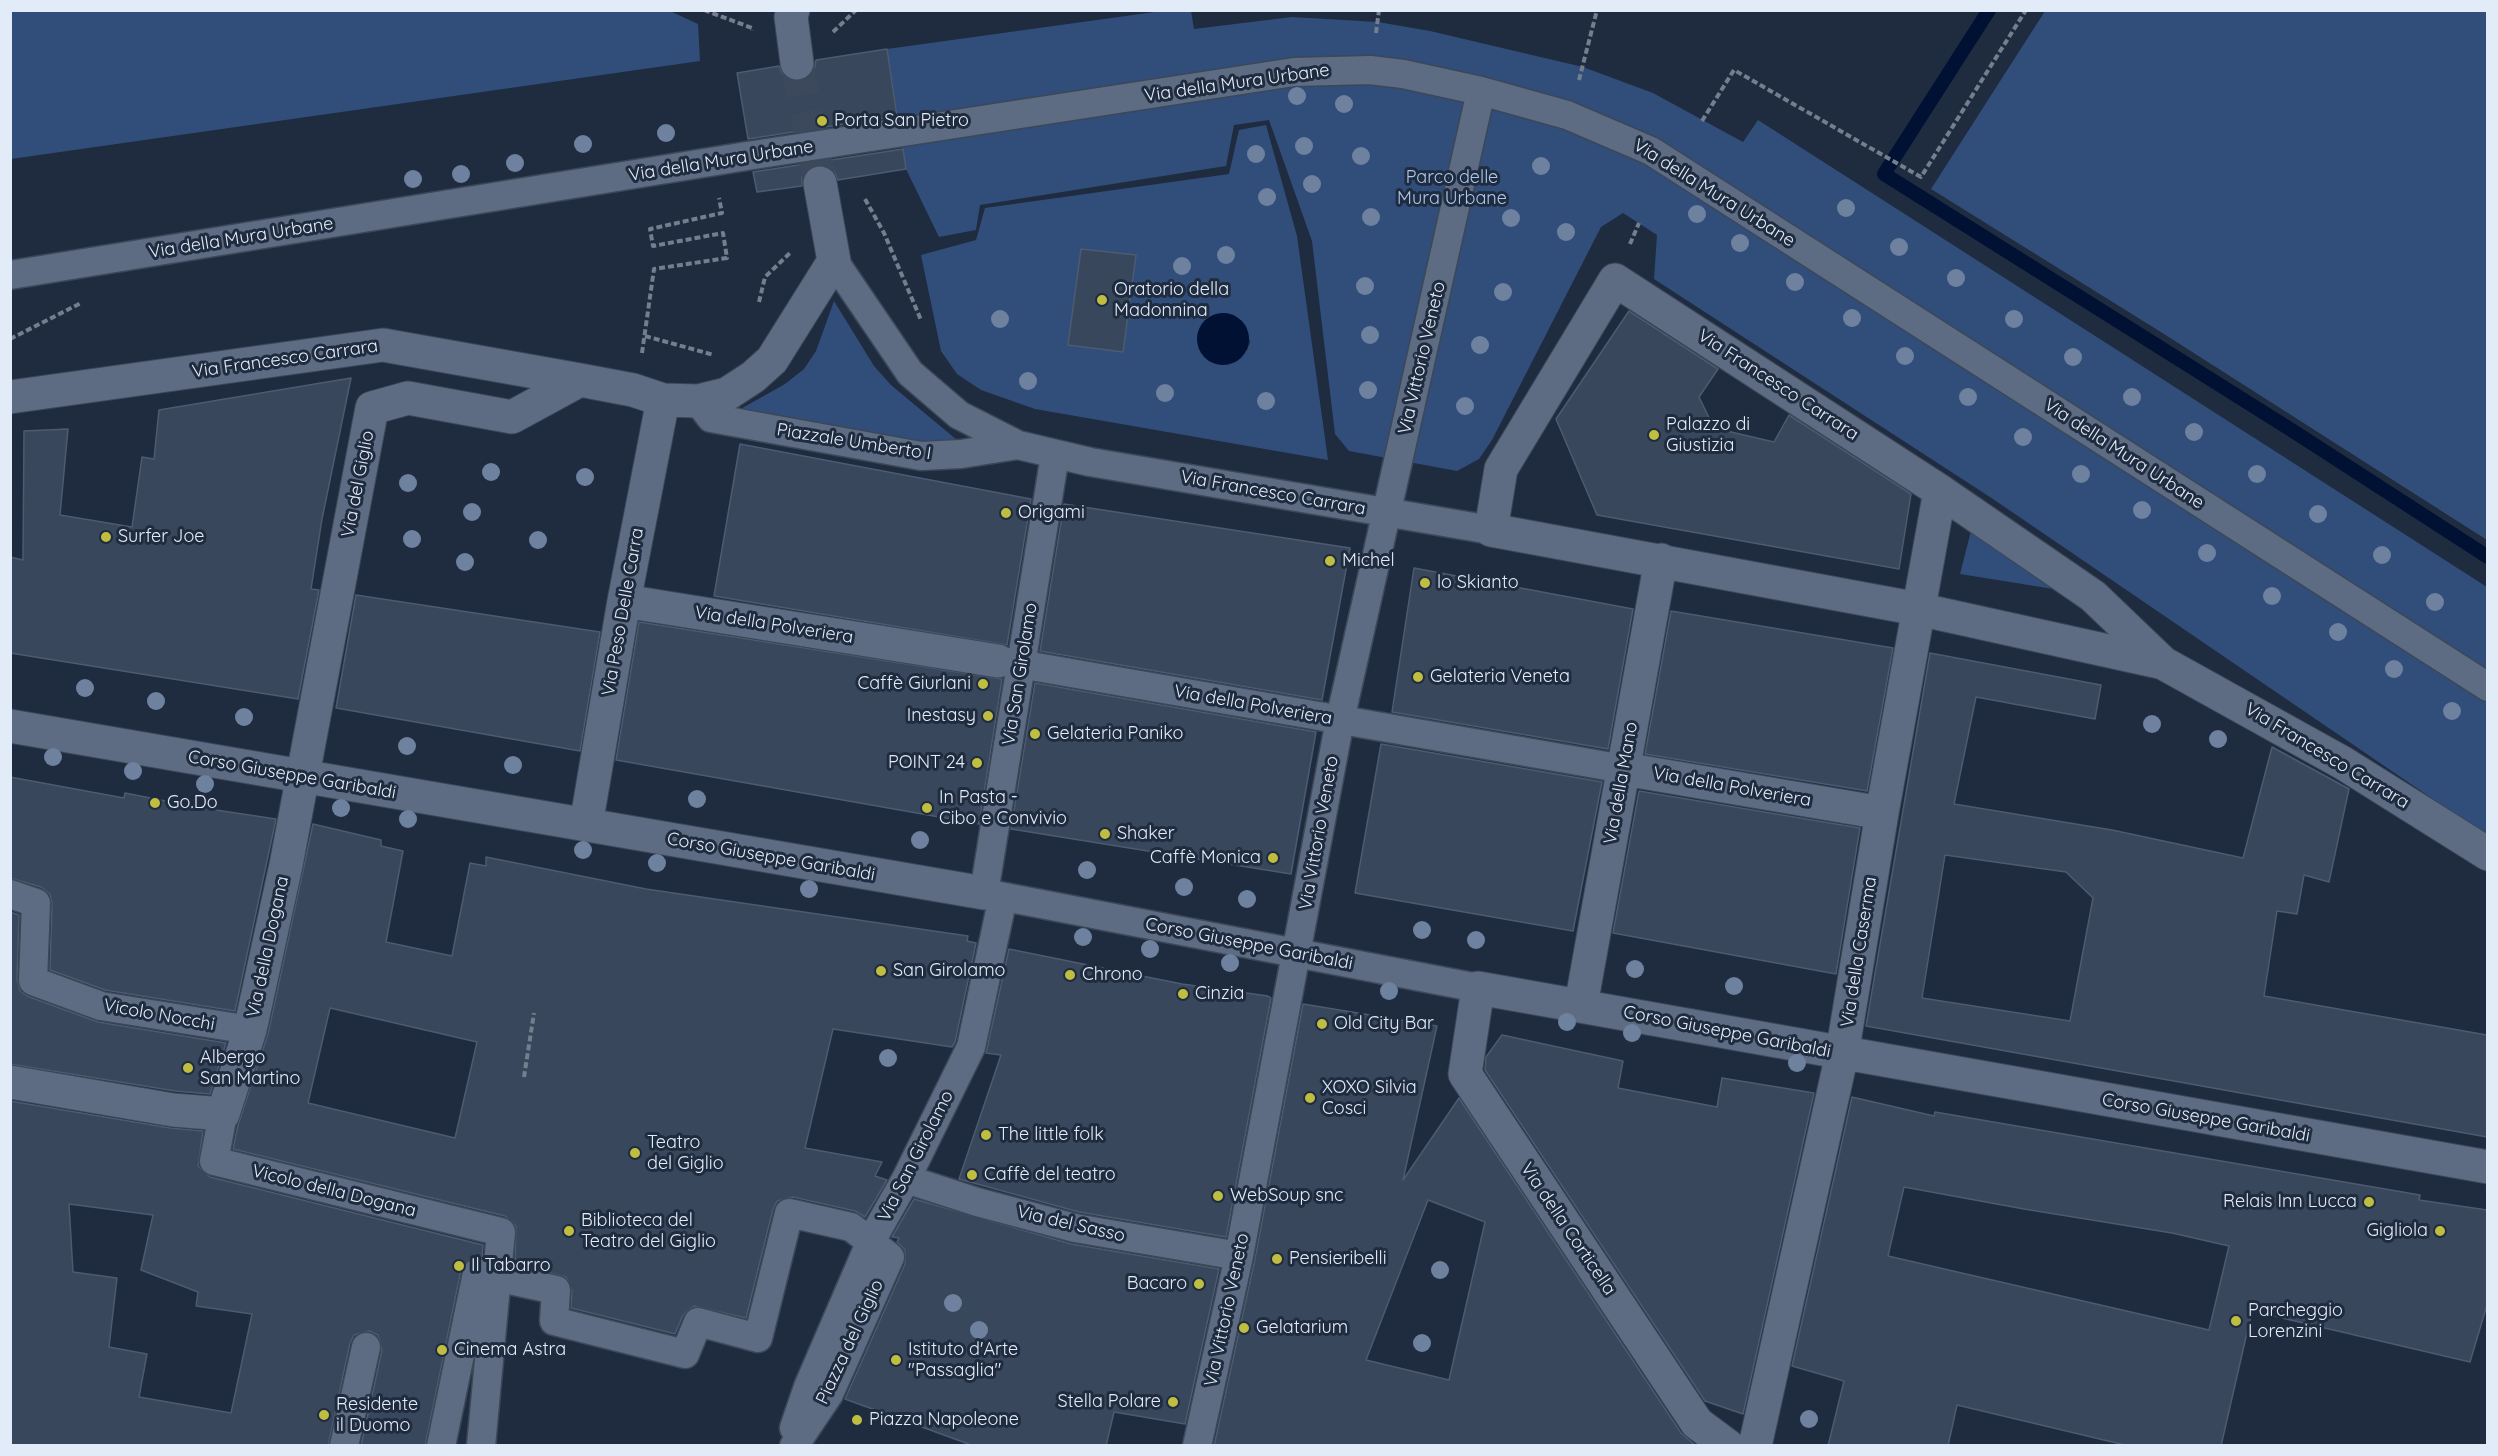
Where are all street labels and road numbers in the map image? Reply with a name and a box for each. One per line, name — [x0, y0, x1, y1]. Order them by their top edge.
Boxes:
street label: Via della Mura Urbane — [1143, 59, 1331, 107]
street label: Via della Mura Urbane — [1629, 134, 1799, 252]
street label: Via della Mura Urbane — [627, 136, 815, 186]
street label: Via della Mura Urbane — [147, 213, 335, 263]
street label: Via Vittorio Veneto — [1394, 279, 1450, 437]
street label: Via Francesco Carrara — [1693, 325, 1863, 445]
street label: Via Francesco Carrara — [191, 335, 379, 383]
street label: Via della Mura Urbane — [2040, 394, 2208, 514]
street label: Piazzale Umberto I — [775, 419, 933, 465]
street label: Via del Giglio — [337, 429, 379, 539]
street label: Via Francesco Carrara — [1179, 466, 1367, 520]
street label: Via Peso Delle Carra — [598, 526, 648, 698]
street label: Via San Girolamo — [998, 601, 1042, 747]
street label: Via della Polveriera — [693, 602, 855, 648]
street label: Via della Polveriera — [1172, 680, 1334, 730]
street label: Via Francesco Carrara — [2241, 698, 2413, 814]
street label: Via della Mano — [1600, 720, 1642, 846]
street label: Corso Giuseppe Garibaldi — [186, 746, 398, 804]
street label: Via Vittorio Veneto — [1295, 754, 1343, 912]
street label: Via della Polveriera — [1651, 762, 1813, 812]
street label: Corso Giuseppe Garibaldi — [665, 828, 877, 886]
street label: Via della Dogana — [242, 874, 294, 1020]
street label: Via della Caserma — [1836, 875, 1882, 1029]
street label: Corso Giuseppe Garibaldi — [1143, 913, 1355, 975]
street label: Vicolo Nocchi — [102, 995, 216, 1035]
street label: Corso Giuseppe Garibaldi — [1621, 1001, 1833, 1063]
street label: Via San Girolamo — [874, 1087, 958, 1225]
street label: Corso Giuseppe Garibaldi — [2100, 1089, 2312, 1147]
street label: Via della Corticella — [1516, 1159, 1620, 1299]
street label: Vicolo della Dogana — [250, 1160, 418, 1222]
street label: Via del Sasso — [1015, 1201, 1127, 1247]
street label: Via Vittorio Veneto — [1200, 1231, 1254, 1389]
street label: Piazza del Giglio — [812, 1276, 888, 1408]

